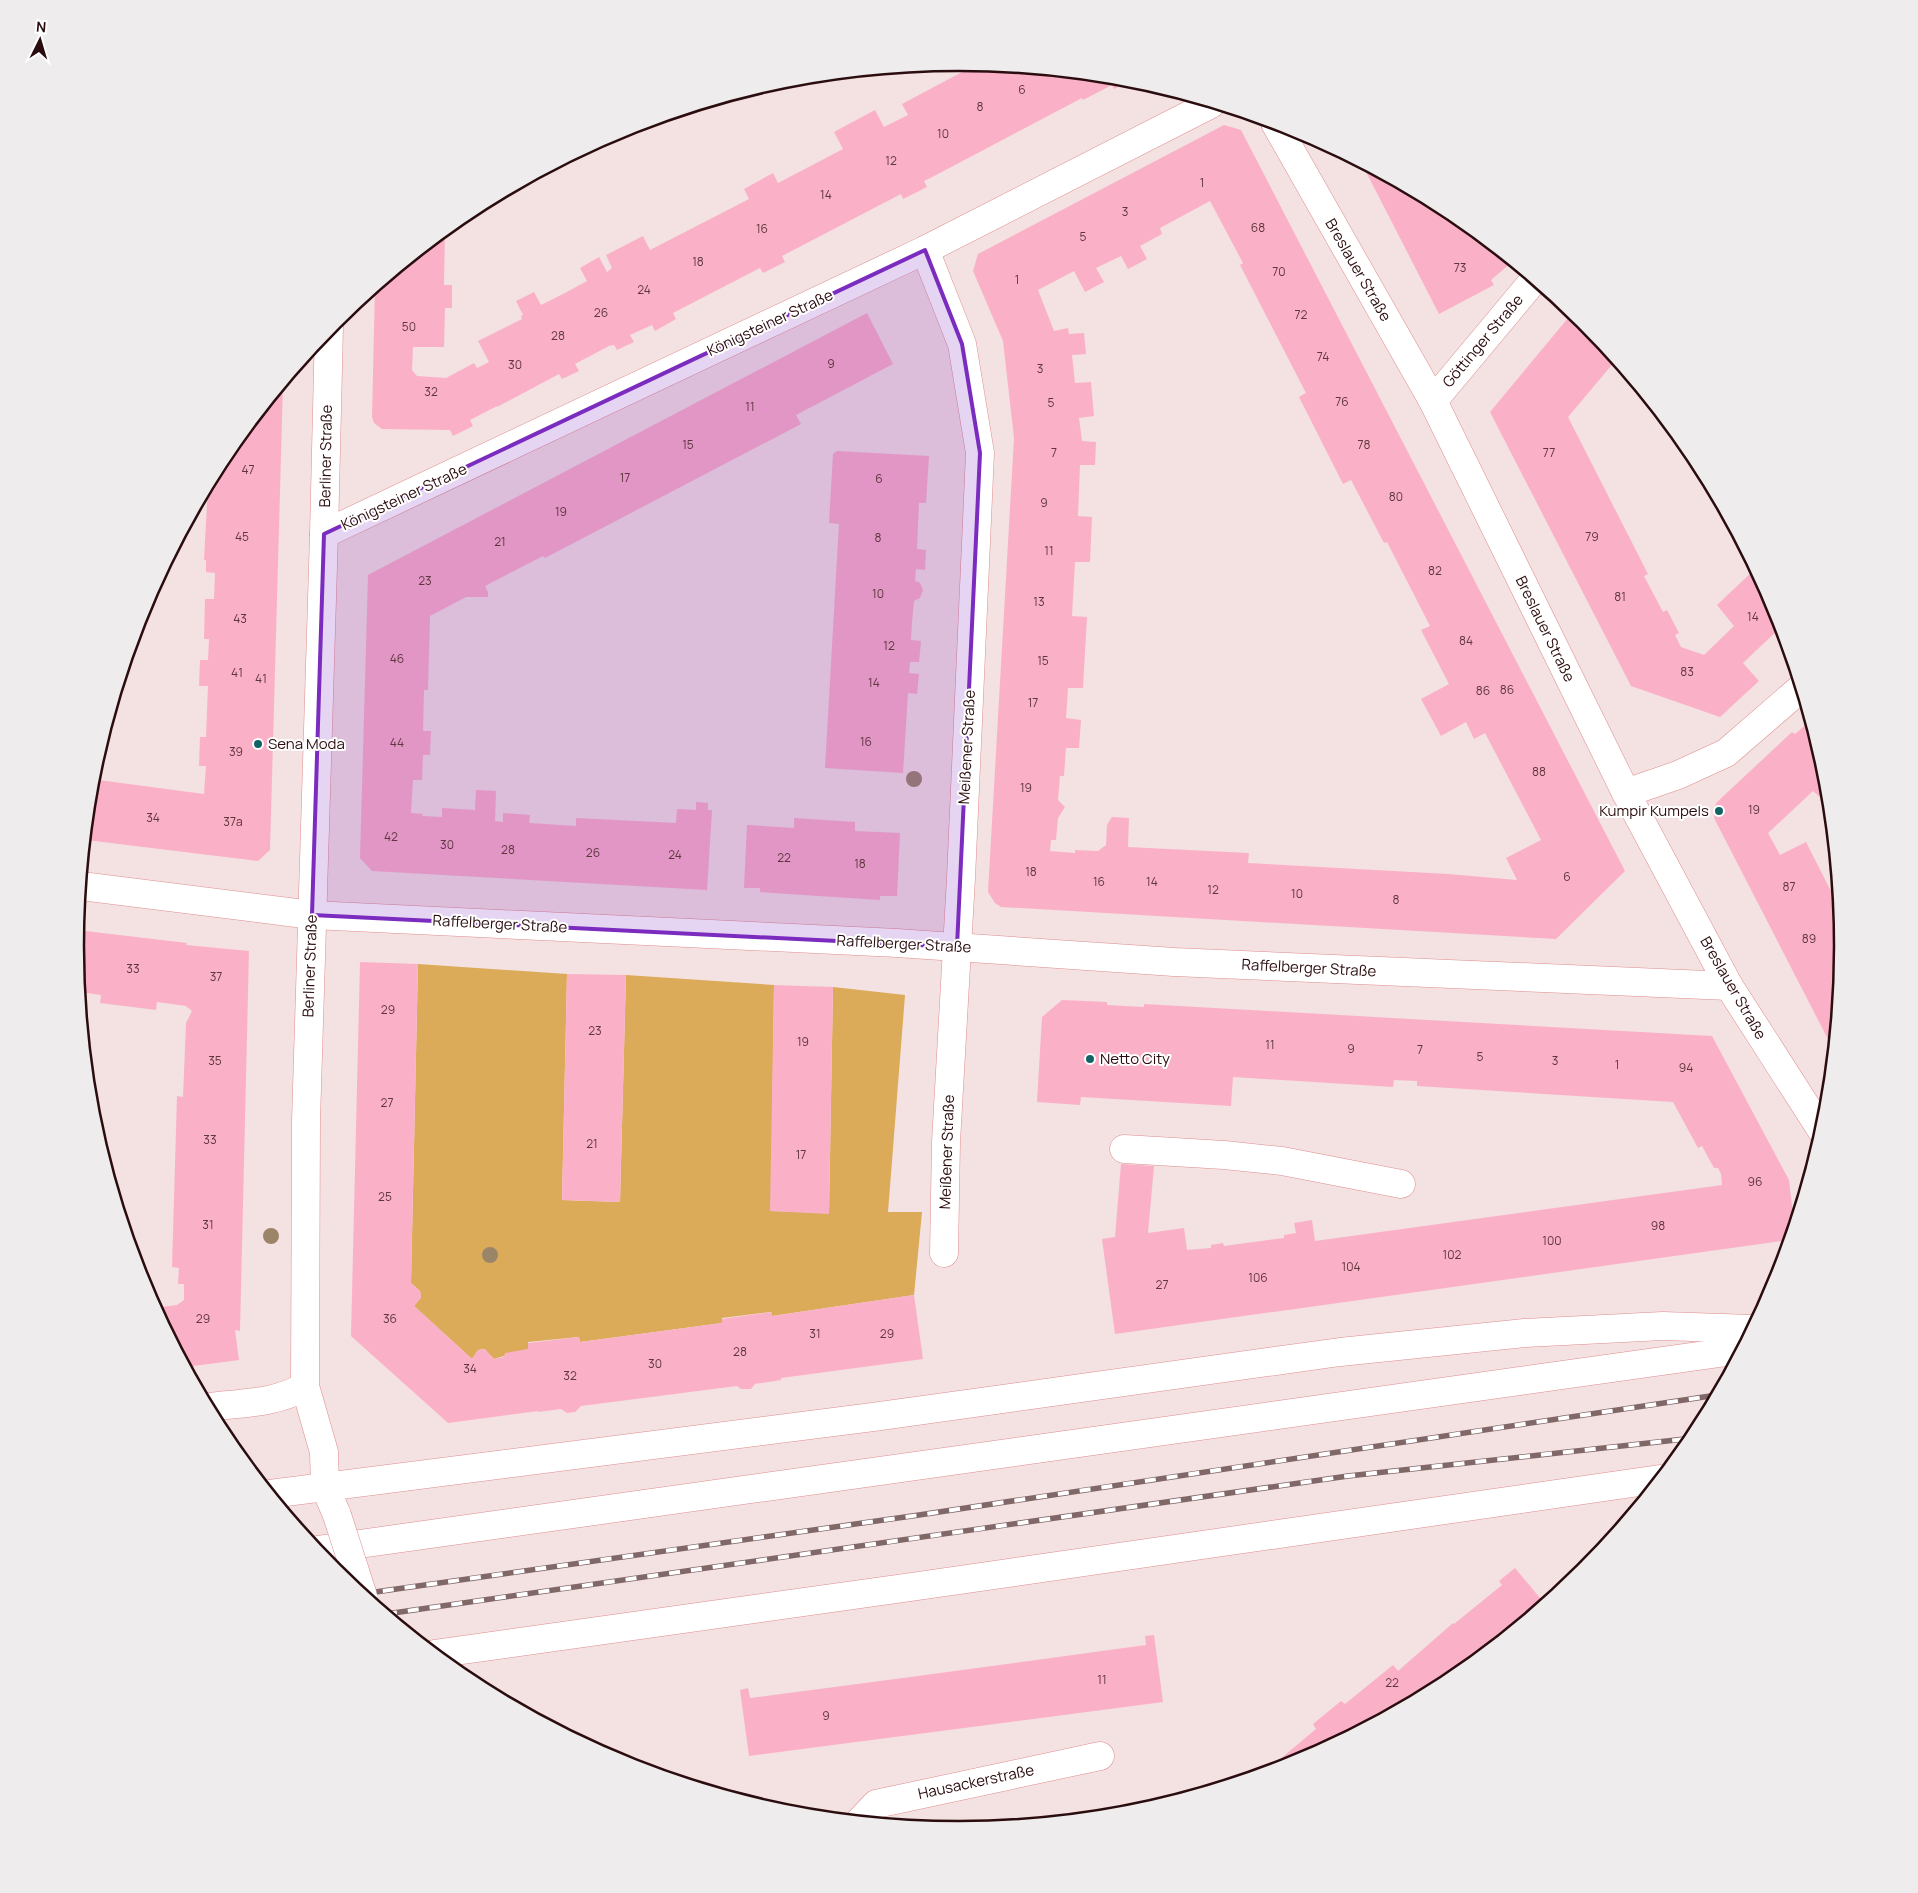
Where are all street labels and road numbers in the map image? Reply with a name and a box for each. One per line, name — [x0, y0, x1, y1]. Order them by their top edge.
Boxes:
street label: Breslauer Straße — [1320, 215, 1397, 325]
street label: Königsteiner Straße — [703, 284, 836, 361]
street label: Göttinger Straße — [1437, 290, 1528, 392]
street label: Berliner Straße — [314, 404, 337, 508]
street label: Königsteiner Straße — [337, 458, 470, 535]
street label: Breslauer Straße — [1511, 572, 1580, 685]
street label: Meißener Straße — [953, 689, 980, 805]
street label: Raffelberger Straße — [432, 909, 568, 938]
street label: Berliner Straße — [297, 914, 322, 1018]
street label: Raffelberger Straße — [836, 929, 972, 958]
street label: Breslauer Straße — [1695, 933, 1772, 1043]
street label: Raffelberger Straße — [1241, 953, 1377, 982]
street label: Meißener Straße — [934, 1094, 959, 1210]
street label: Hausackerstraße — [916, 1759, 1036, 1804]

